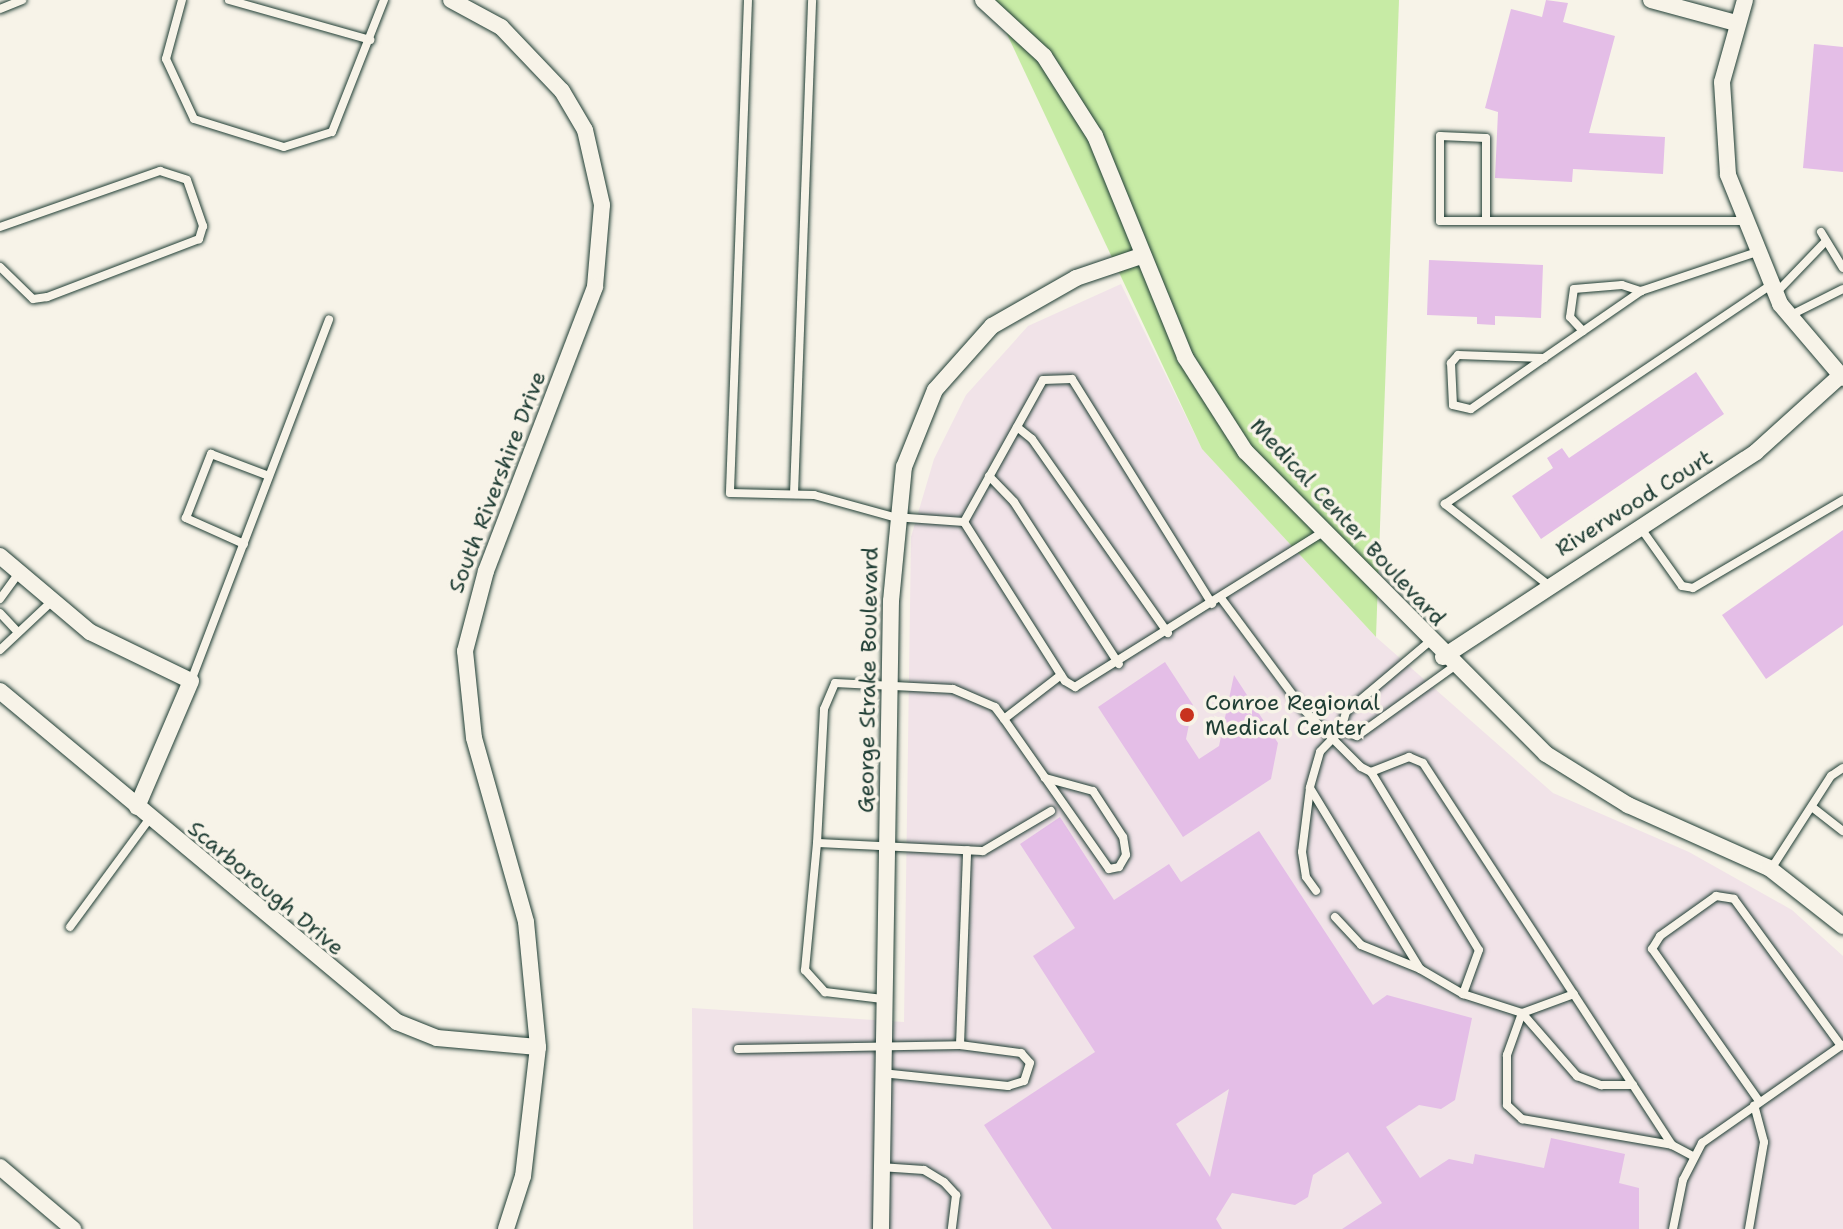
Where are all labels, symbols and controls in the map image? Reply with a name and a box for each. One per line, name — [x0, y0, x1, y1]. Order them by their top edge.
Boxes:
street label: South Rivershire Drive — [442, 367, 552, 597]
street label: Medical Center Boulevard — [1245, 413, 1451, 631]
street label: Riverwood Court — [1551, 444, 1717, 562]
street label: George Strake Boulevard — [852, 547, 884, 813]
place label: Conroe Regional Medical Center — [1205, 689, 1380, 740]
marker: Conroe Regional Medical Center — [1176, 704, 1198, 726]
street label: Scarborough Drive — [183, 815, 349, 961]

